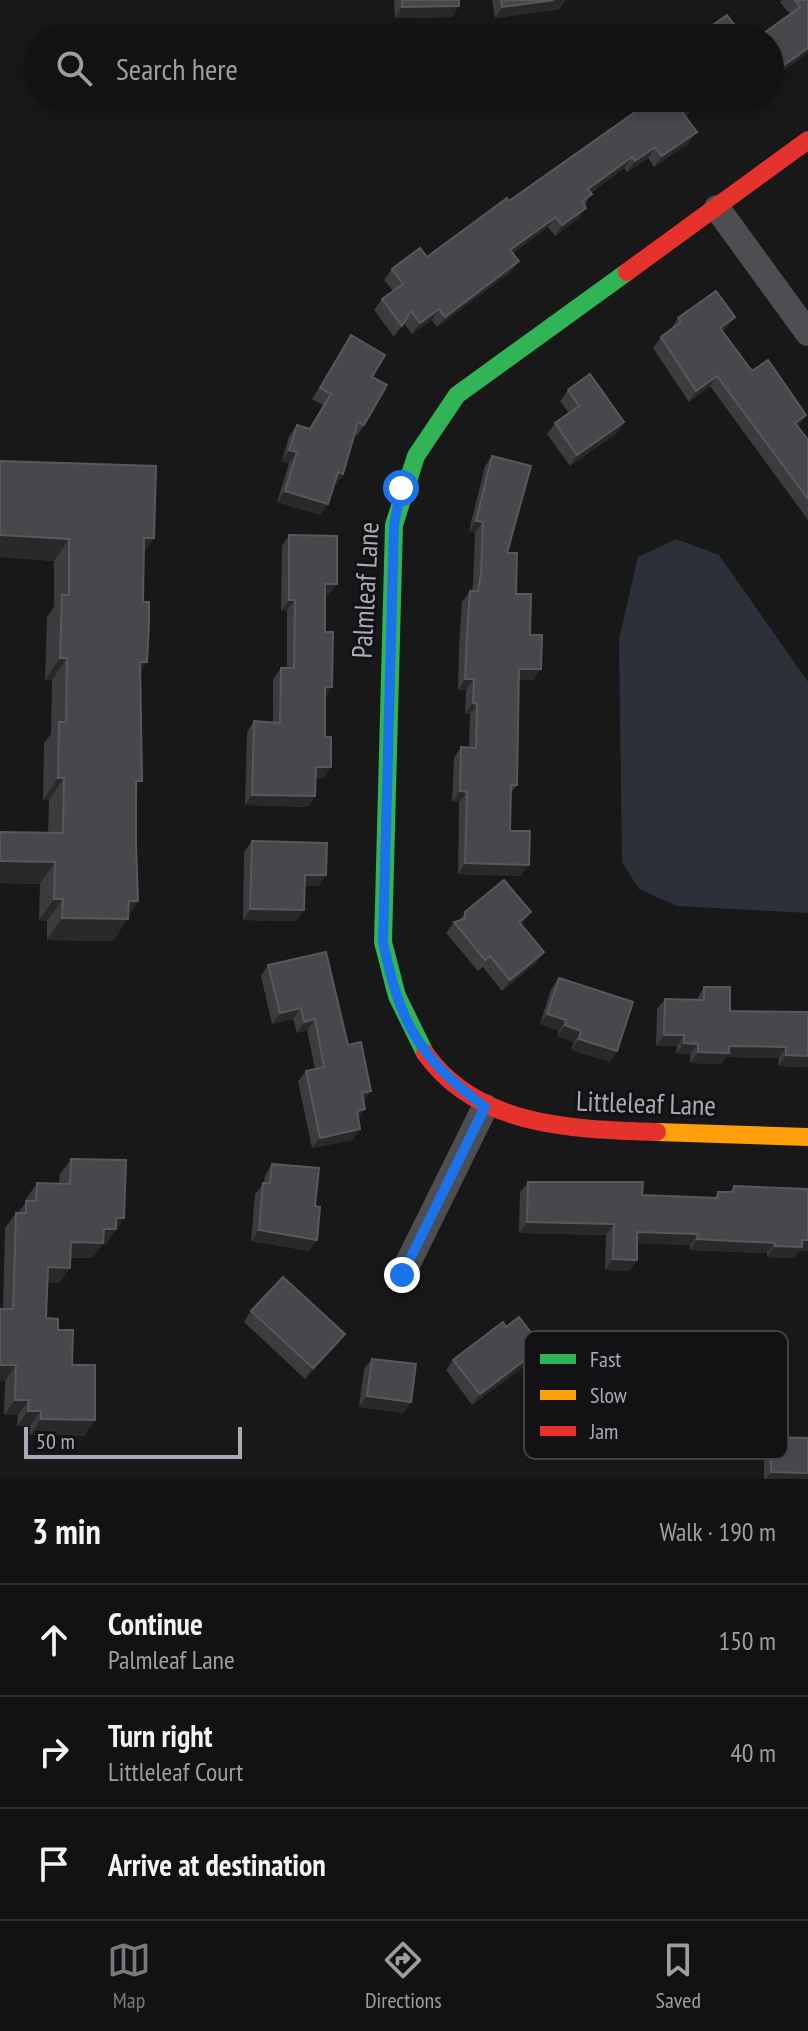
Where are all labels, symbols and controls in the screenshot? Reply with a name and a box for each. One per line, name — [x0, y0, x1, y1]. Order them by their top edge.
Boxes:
search box — [24, 24, 784, 112]
icon: search — [52, 46, 96, 90]
text: Search here — [116, 49, 238, 88]
route start — [383, 470, 419, 506]
street label: Palmleaf Lane — [342, 521, 387, 659]
street label: Littleleaf Lane — [575, 1082, 717, 1123]
route end — [384, 1257, 420, 1293]
legend — [524, 1331, 788, 1459]
text: Fast — [590, 1345, 621, 1373]
text: Slow — [590, 1381, 627, 1409]
text: Jam — [589, 1417, 618, 1445]
scale bar — [24, 1423, 242, 1459]
text: 50 m — [36, 1427, 75, 1455]
text: 3 min — [32, 1509, 101, 1553]
text: Walk · 190 m — [659, 1515, 776, 1548]
text: Continue — [108, 1604, 203, 1643]
icon: ahead — [32, 1618, 76, 1662]
text: 150 m — [718, 1624, 776, 1657]
text: Palmleaf Lane — [108, 1643, 235, 1676]
text: Turn right — [108, 1716, 212, 1755]
icon: right — [32, 1730, 76, 1774]
text: 40 m — [730, 1736, 776, 1769]
text: Littleleaf Court — [108, 1755, 244, 1788]
icon: arrive — [32, 1842, 76, 1886]
text: Arrive at destination — [108, 1845, 326, 1884]
tab: Map — [107, 1938, 151, 2014]
tab: Directions — [365, 1938, 442, 2014]
tab: Saved — [656, 1938, 701, 2014]

